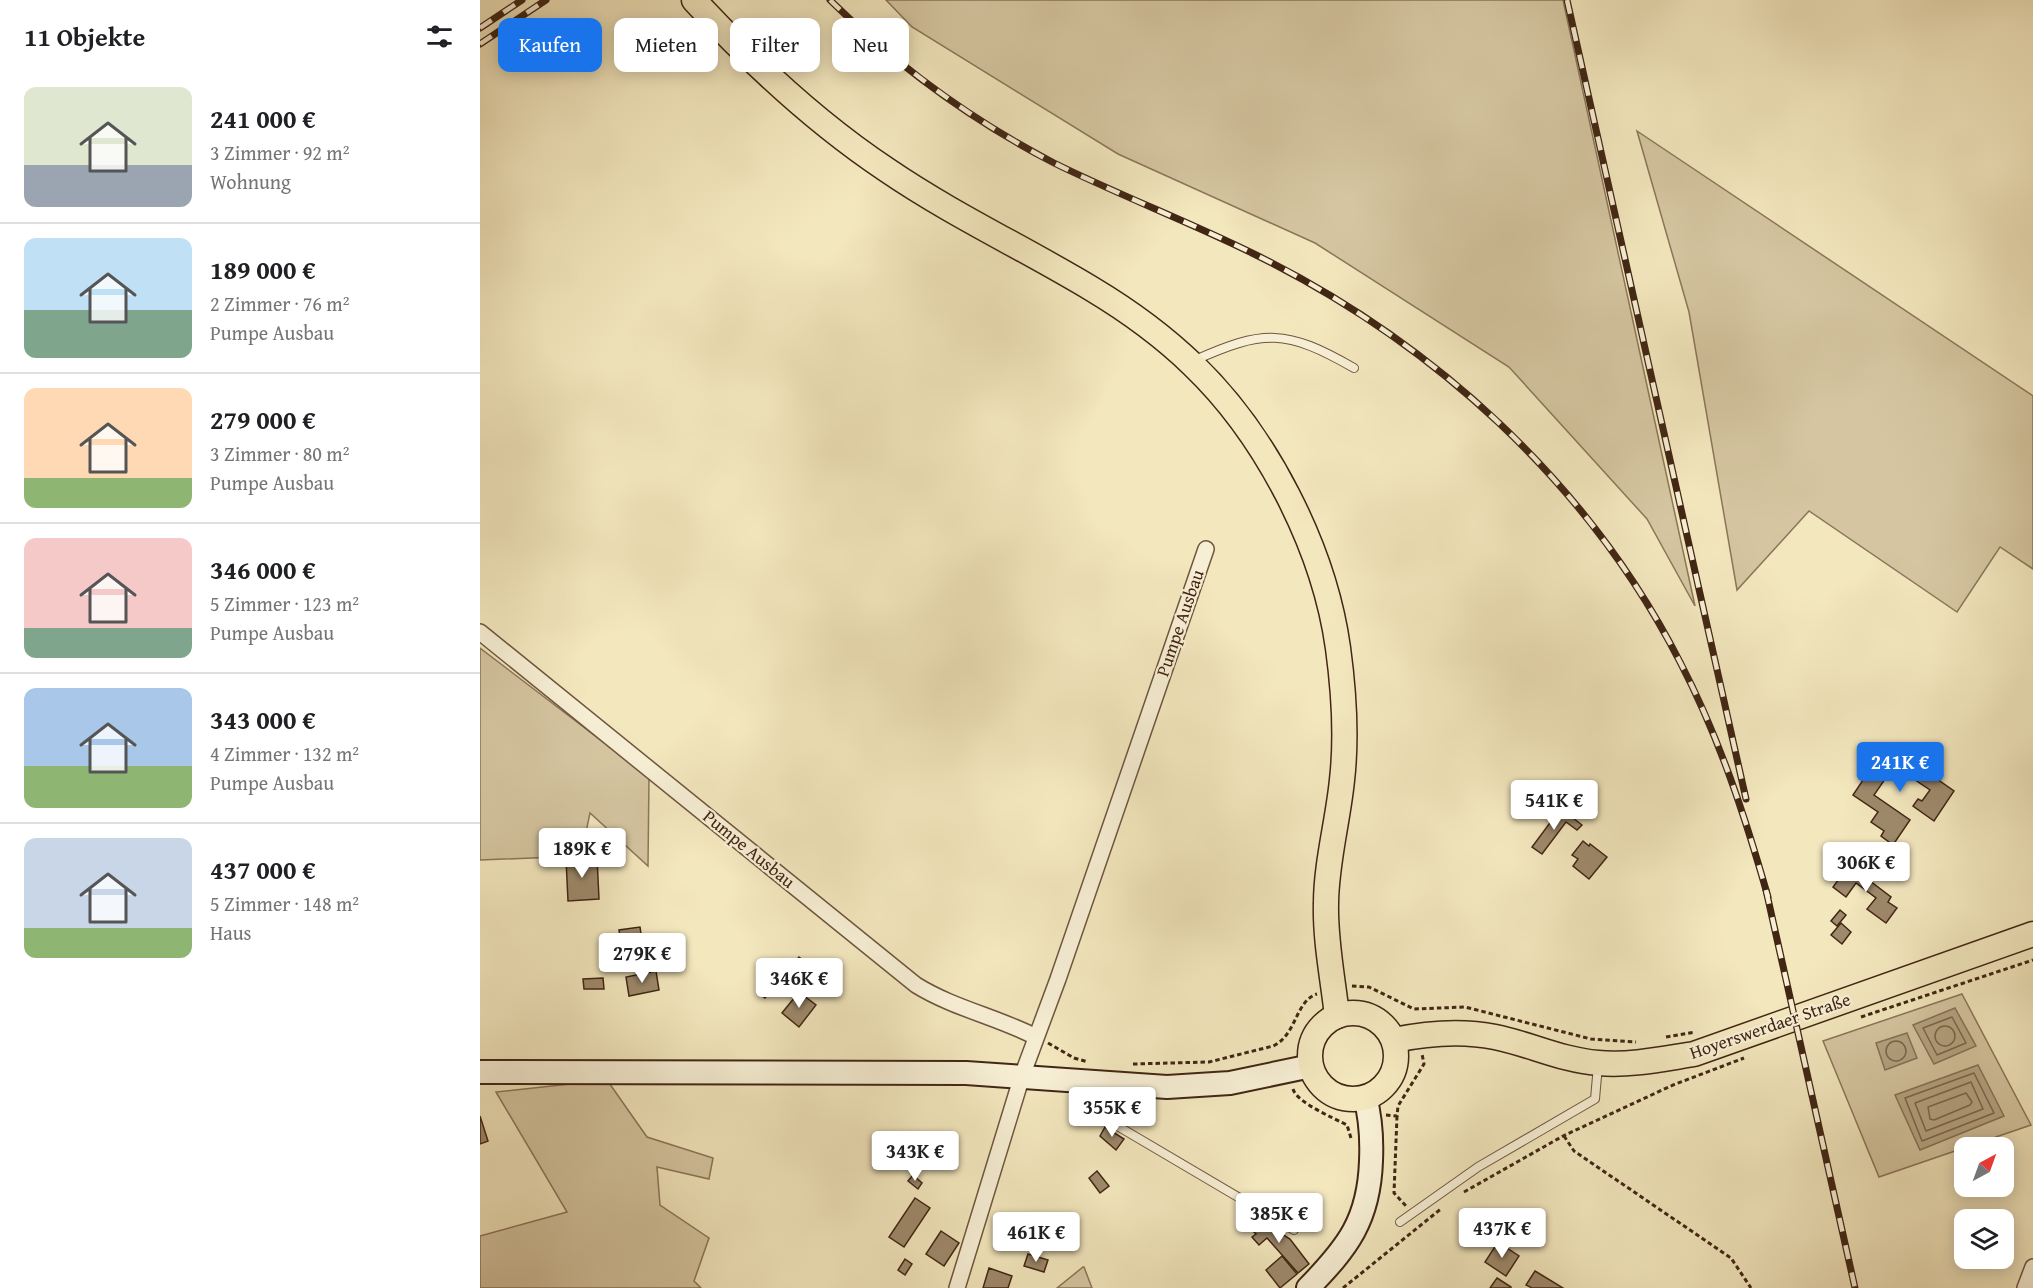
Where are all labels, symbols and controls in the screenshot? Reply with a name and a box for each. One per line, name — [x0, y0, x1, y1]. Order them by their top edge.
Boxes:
text: 11 Objekte — [24, 17, 145, 56]
chip: Kaufen — [498, 18, 602, 72]
chip: Mieten — [614, 18, 718, 72]
chip: Filter — [730, 18, 820, 72]
chip: Neu — [832, 18, 909, 72]
icon: filters — [423, 20, 456, 53]
text: 241 000 € — [210, 99, 316, 138]
icon: home — [72, 111, 144, 183]
text: 3 Zimmer · 92 m² — [210, 138, 349, 167]
text: Wohnung — [210, 167, 291, 196]
text: 189 000 € — [210, 250, 316, 289]
icon: home — [72, 262, 144, 334]
text: 2 Zimmer · 76 m² — [210, 289, 349, 318]
text: Pumpe Ausbau — [210, 318, 334, 347]
text: 279 000 € — [210, 400, 316, 439]
icon: home — [72, 412, 144, 484]
text: 3 Zimmer · 80 m² — [210, 439, 349, 468]
text: Pumpe Ausbau — [210, 468, 334, 497]
text: 346 000 € — [210, 550, 316, 589]
icon: home — [72, 562, 144, 634]
street label: Pumpe Ausbau — [1149, 565, 1211, 680]
text: 5 Zimmer · 123 m² — [210, 589, 359, 618]
text: Pumpe Ausbau — [210, 618, 334, 647]
text: 343 000 € — [210, 700, 316, 739]
icon: home — [72, 712, 144, 784]
text: 4 Zimmer · 132 m² — [210, 739, 359, 768]
pin: 241K € — [1851, 742, 1949, 793]
text: 241K € — [1871, 747, 1929, 776]
text: Pumpe Ausbau — [210, 768, 334, 797]
pin: 541K € — [1505, 780, 1603, 831]
text: 541K € — [1525, 785, 1583, 814]
street label: Pumpe Ausbau — [697, 803, 801, 894]
pin: 189K € — [533, 828, 631, 879]
text: 189K € — [553, 833, 611, 862]
pin: 306K € — [1817, 842, 1915, 893]
text: 306K € — [1837, 847, 1895, 876]
text: 437 000 € — [210, 850, 316, 889]
icon: home — [72, 862, 144, 934]
text: 5 Zimmer · 148 m² — [210, 889, 359, 918]
text: Haus — [210, 918, 251, 947]
pin: 279K € — [593, 933, 691, 984]
text: 279K € — [613, 938, 671, 967]
pin: 346K € — [750, 958, 848, 1009]
text: 346K € — [770, 963, 828, 992]
street label: Hoyerswerdaer Straße — [1686, 985, 1854, 1066]
pin: 355K € — [1063, 1087, 1161, 1138]
text: 355K € — [1083, 1092, 1141, 1121]
pin: 343K € — [866, 1131, 964, 1182]
text: 343K € — [886, 1136, 944, 1165]
north arrow — [1954, 1137, 2014, 1197]
map controls — [1954, 1137, 2014, 1269]
pin: 385K € — [1230, 1193, 1328, 1244]
text: 385K € — [1250, 1198, 1308, 1227]
pin: 437K € — [1453, 1208, 1551, 1259]
button: layers — [1954, 1209, 2014, 1269]
pin: 461K € — [987, 1212, 1085, 1263]
text: 437K € — [1473, 1213, 1531, 1242]
text: 461K € — [1007, 1217, 1065, 1246]

